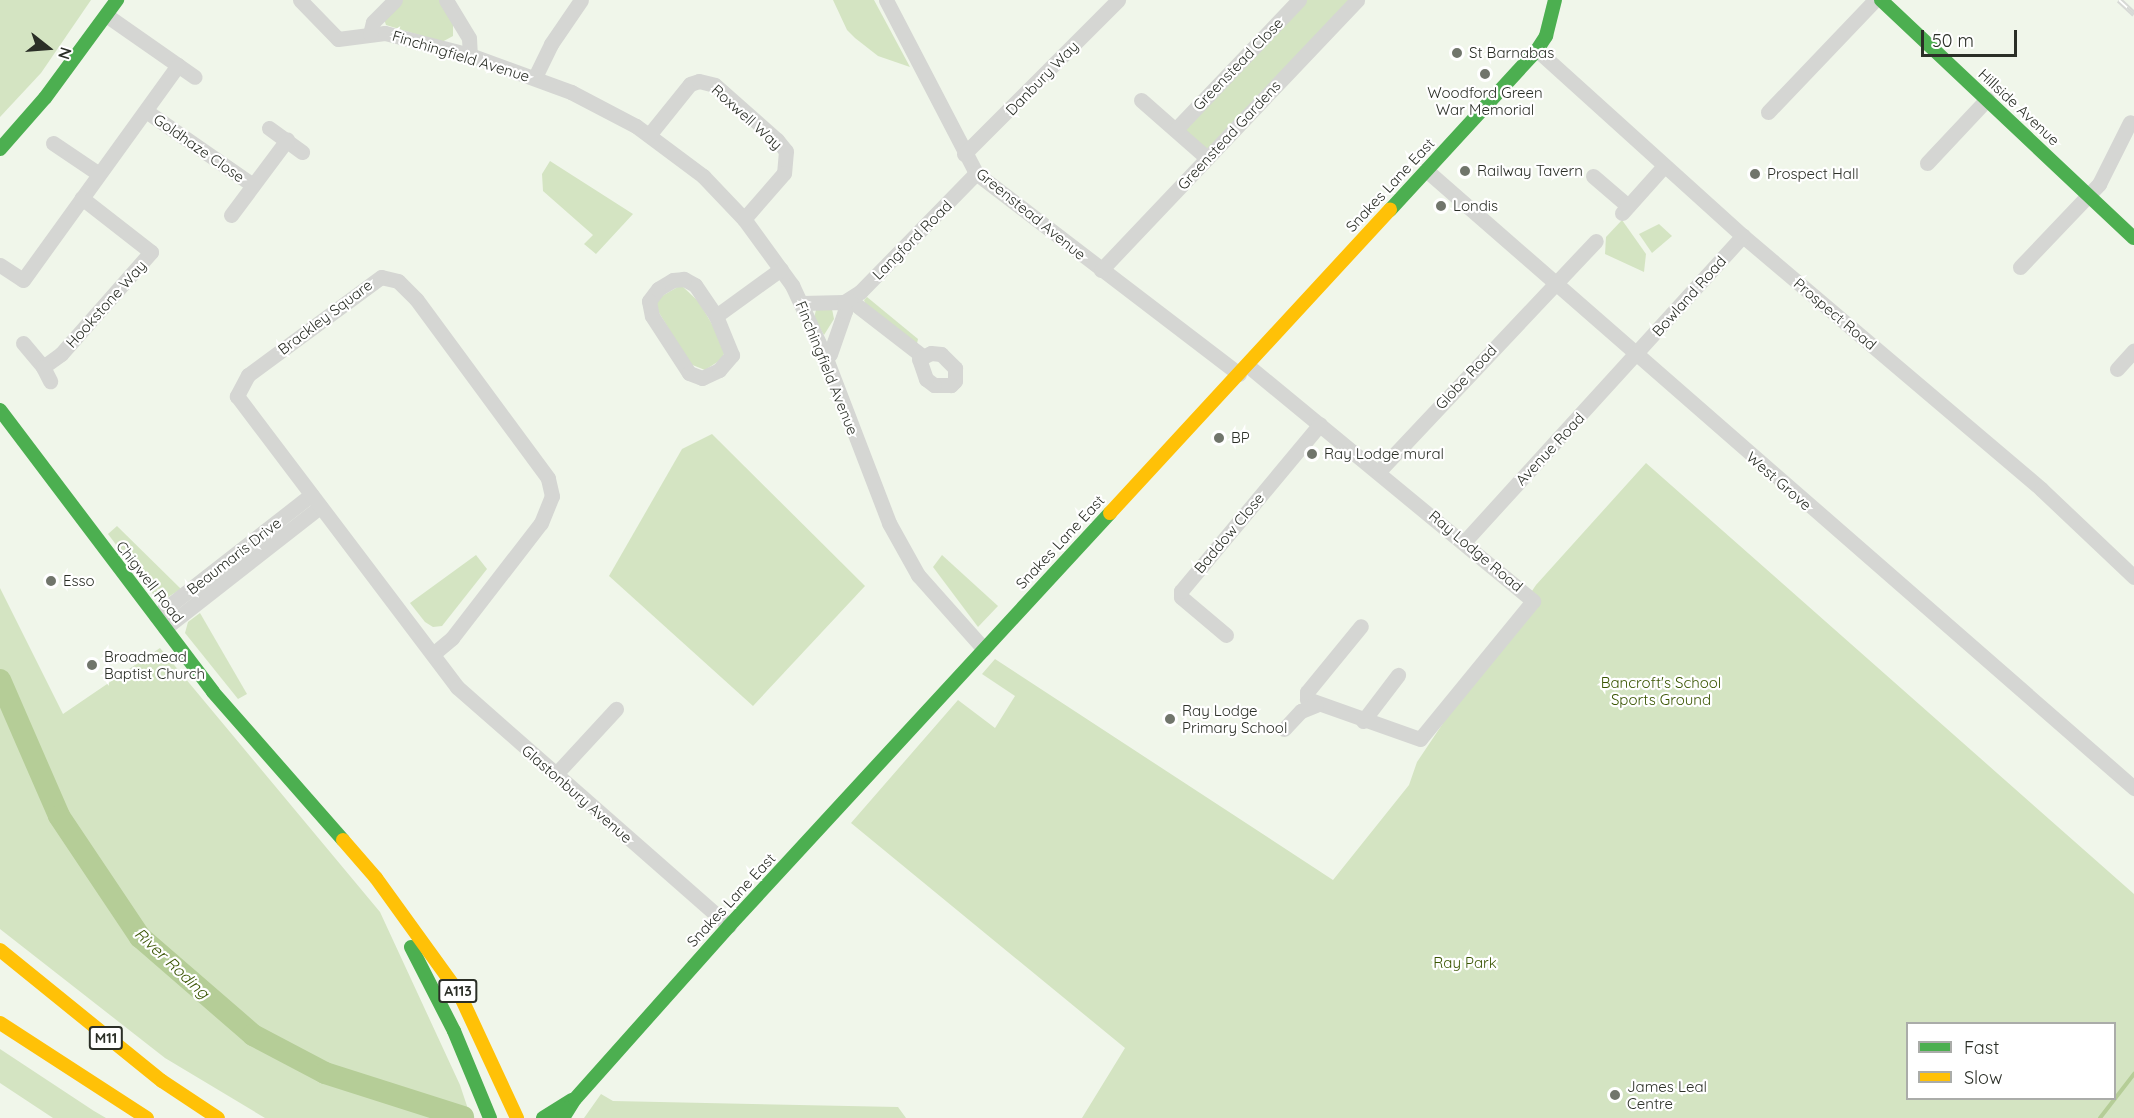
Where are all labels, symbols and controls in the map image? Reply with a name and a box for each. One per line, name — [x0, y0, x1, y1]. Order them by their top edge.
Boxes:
street label: Greenstead Close — [1189, 14, 1287, 114]
north arrow — [18, 18, 78, 78]
scale bar — [1924, 18, 2020, 56]
street label: Finchingfield Avenue — [390, 27, 532, 85]
text: 50 m — [1932, 29, 1974, 52]
street label: Danbury Way — [1002, 37, 1082, 119]
place label: St Barnabas — [1469, 44, 1554, 62]
text: N — [54, 45, 76, 62]
marker: St Barnabas — [1450, 46, 1464, 60]
street label: Hillside Avenue — [1975, 65, 2063, 149]
marker: Woodford Green War Memorial — [1478, 67, 1492, 81]
street label: Greenstead Gardens — [1174, 77, 1284, 193]
street label: Roxwell Way — [708, 81, 786, 153]
place label: Woodford Green War Memorial — [1427, 83, 1543, 118]
street label: Goldhaze Close — [150, 110, 248, 186]
street label: Snakes Lane East — [1342, 134, 1438, 236]
place label: Railway Tavern — [1477, 162, 1583, 180]
street label: Greenstead Avenue — [973, 164, 1089, 264]
marker: Railway Tavern — [1458, 164, 1472, 178]
place label: Prospect Hall — [1767, 165, 1859, 183]
marker: Prospect Hall — [1748, 167, 1762, 181]
street label: Langford Road — [869, 197, 955, 283]
place label: Londis — [1453, 197, 1498, 215]
marker: Londis — [1434, 199, 1448, 213]
street label: Bowland Road — [1648, 252, 1730, 340]
street label: Hookstone Way — [62, 257, 150, 351]
street label: Prospect Road — [1790, 274, 1880, 354]
street label: Brackley Square — [274, 276, 376, 358]
street label: Finchingfield Avenue — [792, 298, 862, 438]
street label: Globe Road — [1432, 341, 1500, 413]
street label: Avenue Road — [1512, 409, 1588, 489]
place label: BP — [1231, 429, 1250, 447]
marker: BP — [1212, 431, 1226, 445]
place label: Ray Lodge mural — [1324, 445, 1444, 463]
marker: Ray Lodge mural — [1305, 447, 1319, 461]
street label: West Grove — [1743, 448, 1815, 514]
street label: Baddow Close — [1190, 489, 1268, 577]
street label: Snakes Lane East — [1012, 491, 1108, 593]
street label: Ray Lodge Road — [1425, 507, 1527, 595]
street label: Beaumaris Drive — [183, 514, 285, 598]
street label: Chigwell Road — [112, 538, 188, 626]
place label: Esso — [63, 572, 95, 590]
marker: Esso — [44, 574, 58, 588]
place label: Broadmead Baptist Church — [104, 647, 205, 682]
marker: Broadmead Baptist Church — [85, 658, 99, 672]
park label: Bancroft's School Sports Ground — [1601, 673, 1721, 708]
place label: Ray Lodge Primary School — [1182, 701, 1287, 736]
marker: Ray Lodge Primary School — [1163, 712, 1177, 726]
street label: Glastonbury Avenue — [518, 741, 636, 847]
street label: Snakes Lane East — [683, 849, 779, 951]
water label: River Roding — [131, 924, 213, 1002]
park label: Ray Park — [1433, 954, 1497, 972]
road number: A113 — [437, 980, 479, 1002]
legend — [1906, 1022, 2116, 1100]
road number: M11 — [88, 1027, 124, 1049]
text: Fast — [1964, 1036, 1999, 1059]
text: Slow — [1964, 1066, 2002, 1089]
place label: James Leal Centre — [1627, 1077, 1707, 1112]
marker: James Leal Centre — [1608, 1088, 1622, 1102]

